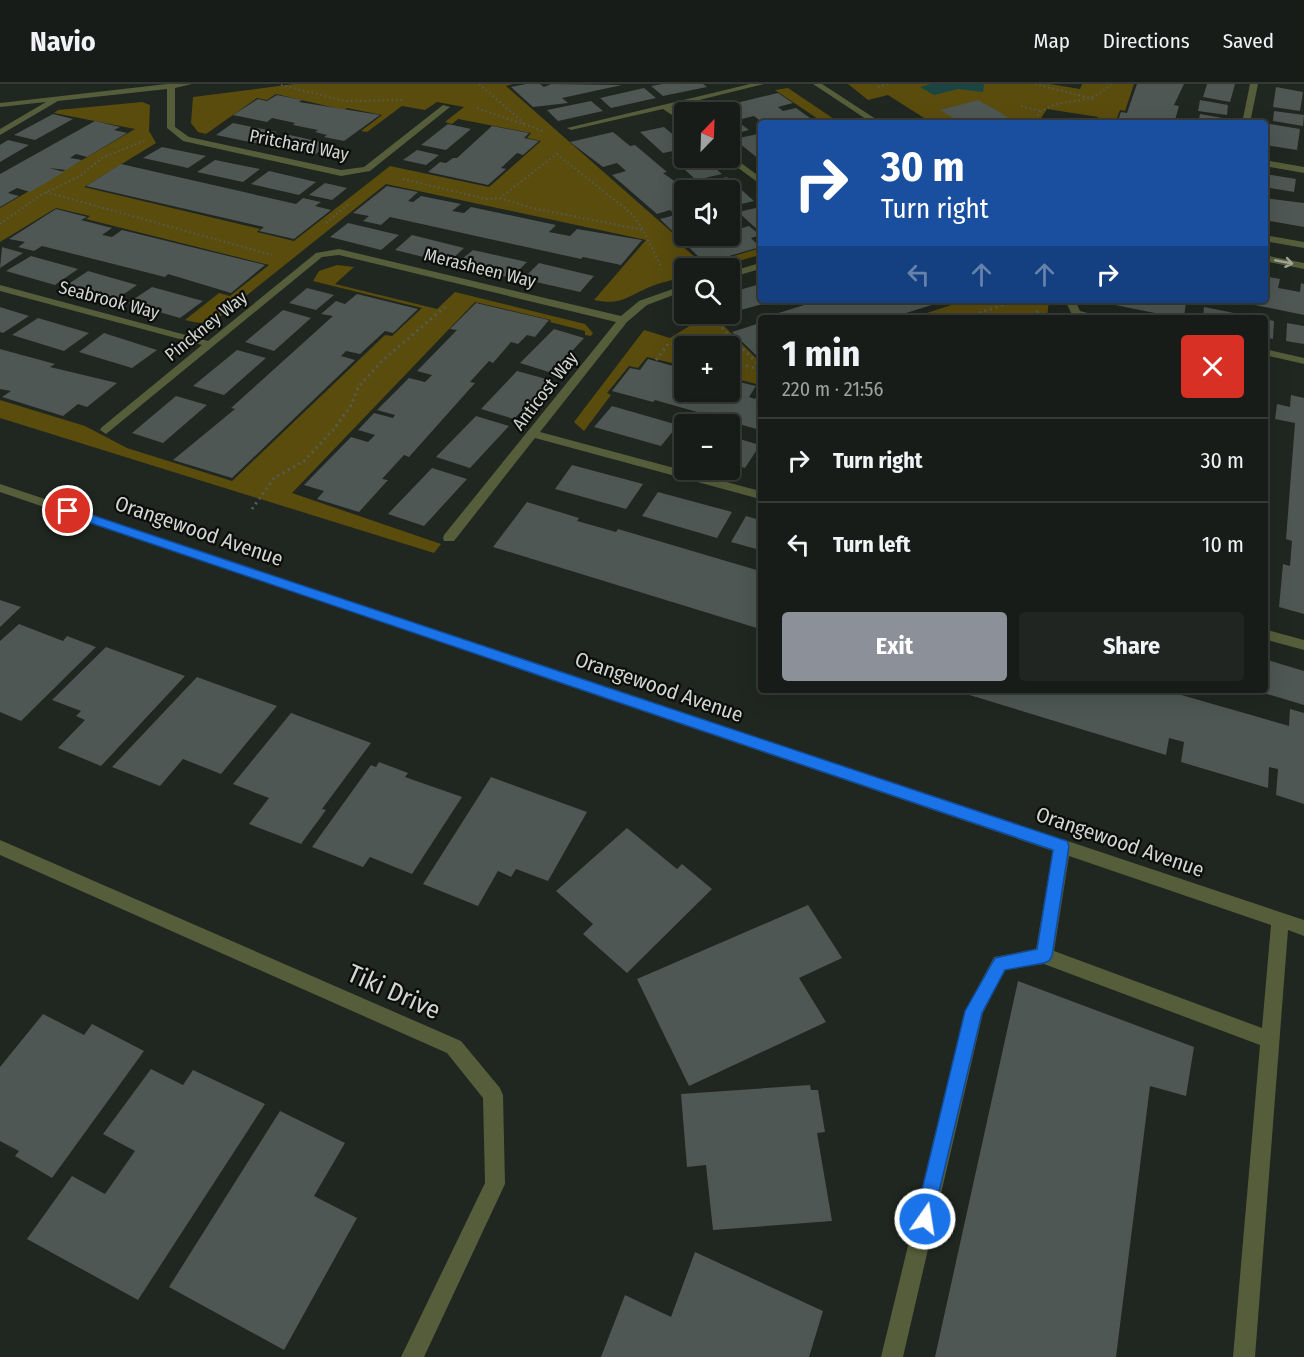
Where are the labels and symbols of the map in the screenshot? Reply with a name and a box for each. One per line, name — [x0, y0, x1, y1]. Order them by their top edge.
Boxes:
north arrow — [674, 102, 740, 168]
street label: Pritchard Way — [247, 125, 351, 165]
street label: Merasheen Way — [422, 243, 538, 293]
one-way arrow — [1274, 257, 1294, 268]
street label: Seabrook Way — [56, 276, 162, 324]
street label: Pinckney Way — [160, 286, 252, 366]
street label: Anticost Way — [508, 347, 582, 435]
pin — [42, 485, 93, 536]
street label: Orangewood Avenue — [111, 490, 287, 572]
street label: Orangewood Avenue — [571, 646, 747, 728]
street label: Orangewood Avenue — [1032, 801, 1208, 883]
street label: Tiki Drive — [343, 958, 445, 1026]
position arrow — [893, 1187, 957, 1251]

